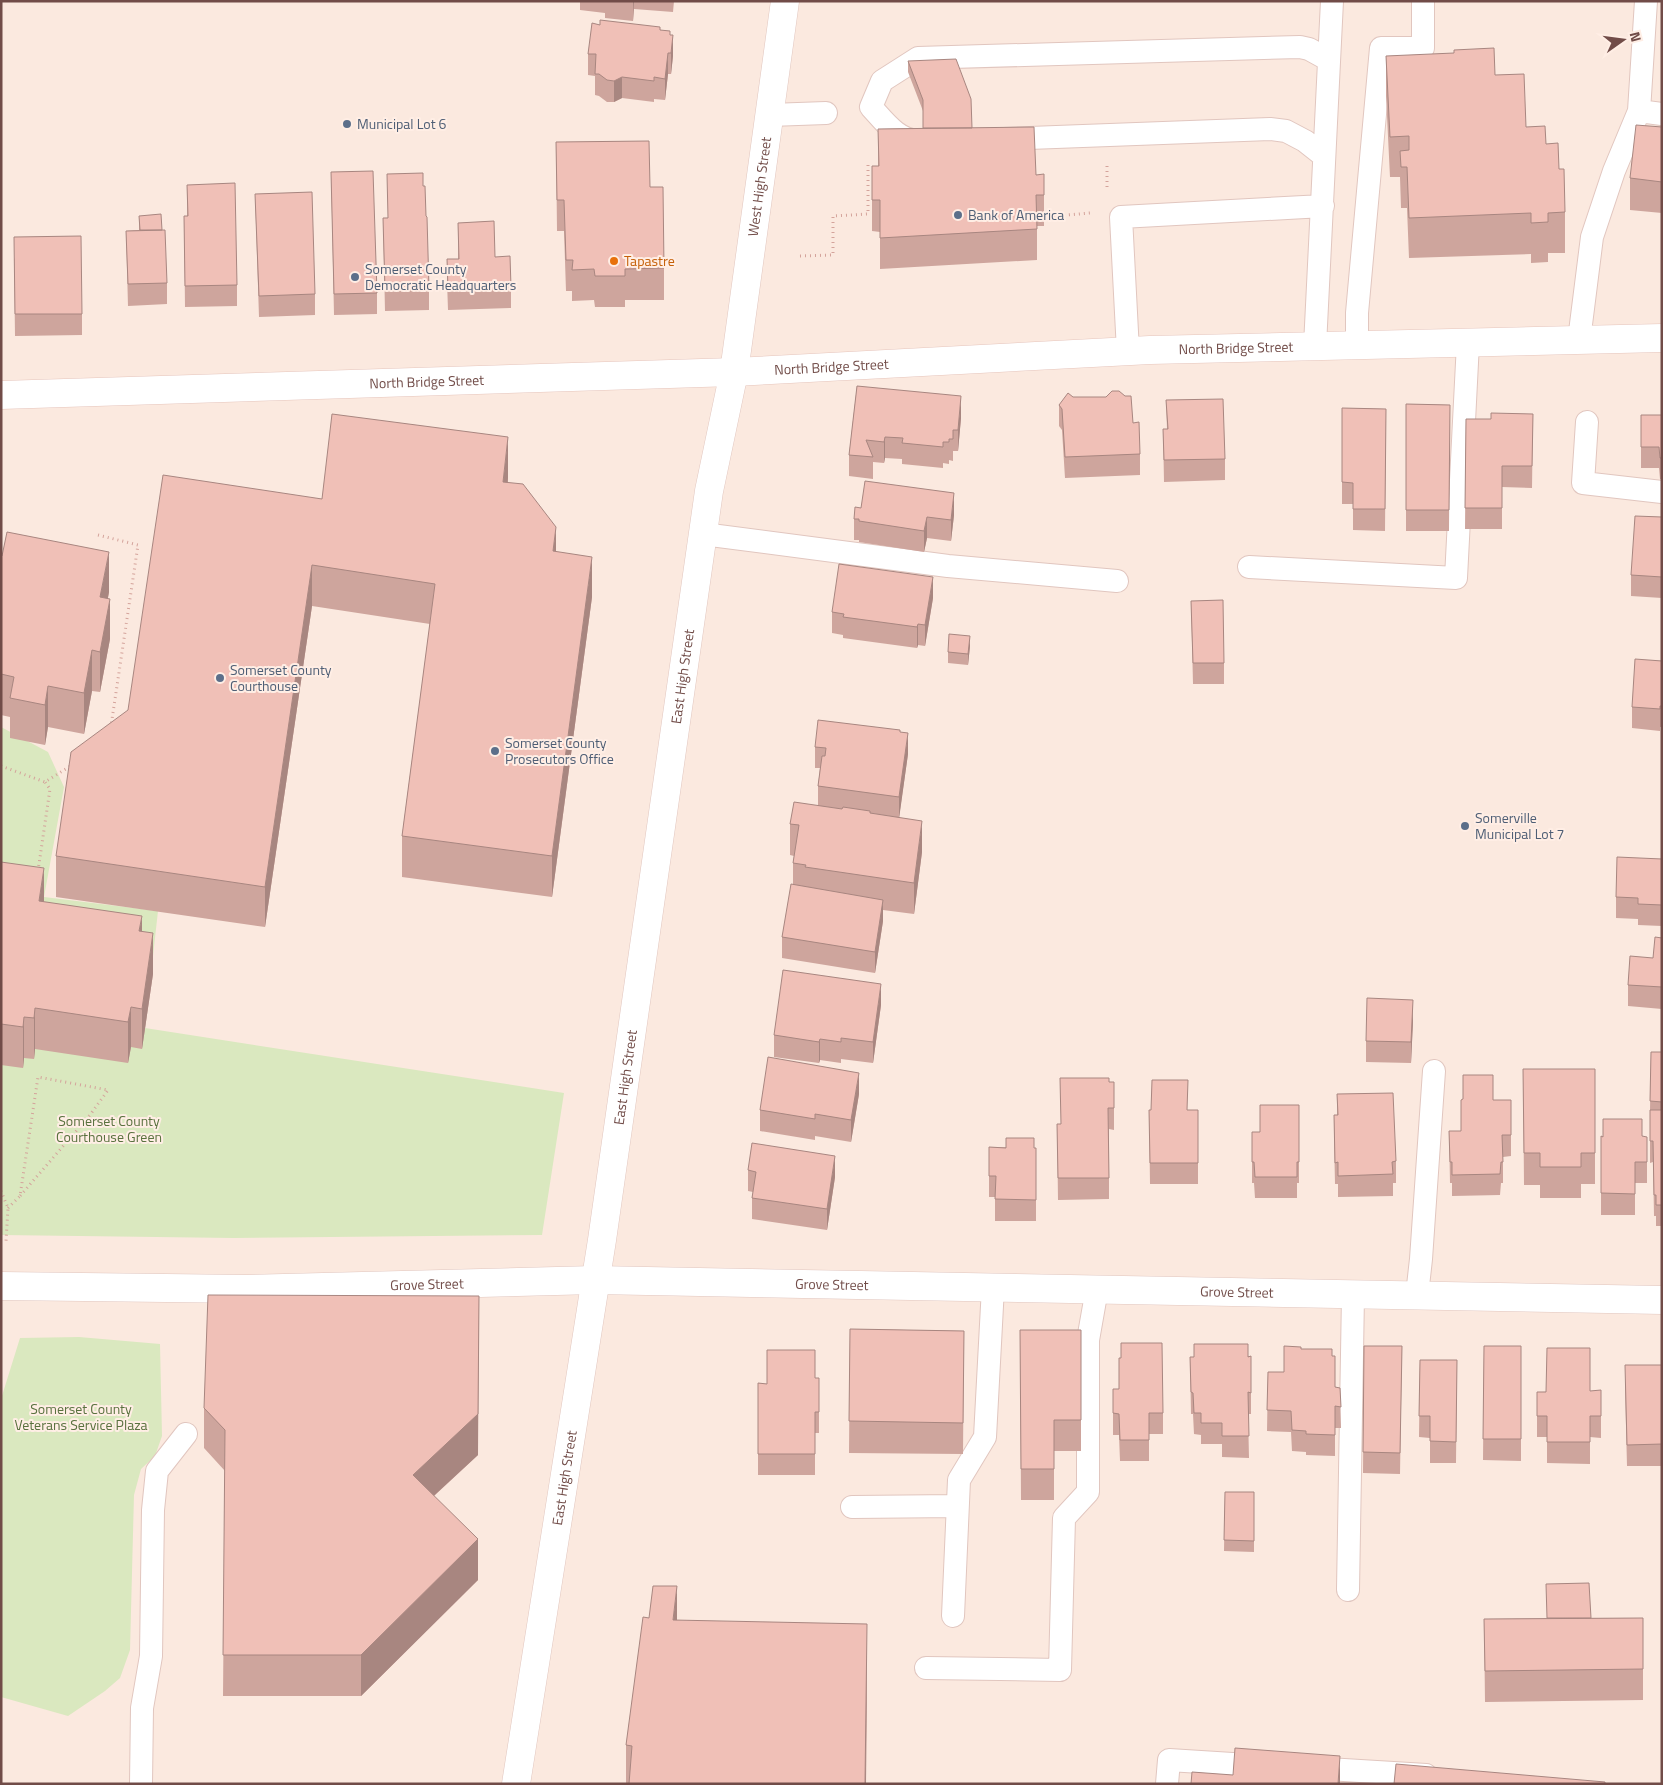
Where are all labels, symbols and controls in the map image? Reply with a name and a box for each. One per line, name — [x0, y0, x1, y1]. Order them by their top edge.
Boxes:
north arrow — [1598, 15, 1648, 65]
text: N — [1625, 29, 1647, 44]
place label: Municipal Lot 6 — [357, 113, 447, 134]
marker: Municipal Lot 6 — [341, 118, 353, 130]
street label: West High Street — [742, 135, 776, 238]
place label: Bank of America — [968, 204, 1064, 225]
marker: Bank of America — [952, 209, 964, 221]
place label: Tapastre — [624, 250, 675, 271]
marker: Tapastre — [608, 255, 620, 267]
place label: Somerset County Democratic Headquarters — [365, 258, 516, 295]
marker: Somerset County Democratic Headquarters — [349, 271, 361, 283]
street label: North Bridge Street — [1178, 336, 1294, 359]
street label: North Bridge Street — [774, 353, 889, 380]
street label: North Bridge Street — [369, 369, 485, 393]
street label: East High Street — [665, 627, 699, 725]
place label: Somerset County Courthouse — [230, 659, 332, 696]
marker: Somerset County Courthouse — [214, 672, 226, 684]
place label: Somerset County Prosecutors Office — [505, 732, 614, 769]
marker: Somerset County Prosecutors Office — [489, 745, 501, 757]
place label: Somerville Municipal Lot 7 — [1475, 807, 1564, 844]
marker: Somerville Municipal Lot 7 — [1459, 820, 1471, 832]
street label: East High Street — [608, 1028, 642, 1126]
park label: Somerset County Courthouse Green — [56, 1110, 162, 1147]
street label: Grove Street — [390, 1272, 464, 1295]
street label: Grove Street — [795, 1273, 869, 1295]
street label: Grove Street — [1200, 1280, 1274, 1303]
park label: Somerset County Veterans Service Plaza — [14, 1398, 148, 1435]
street label: East High Street — [546, 1429, 582, 1527]

